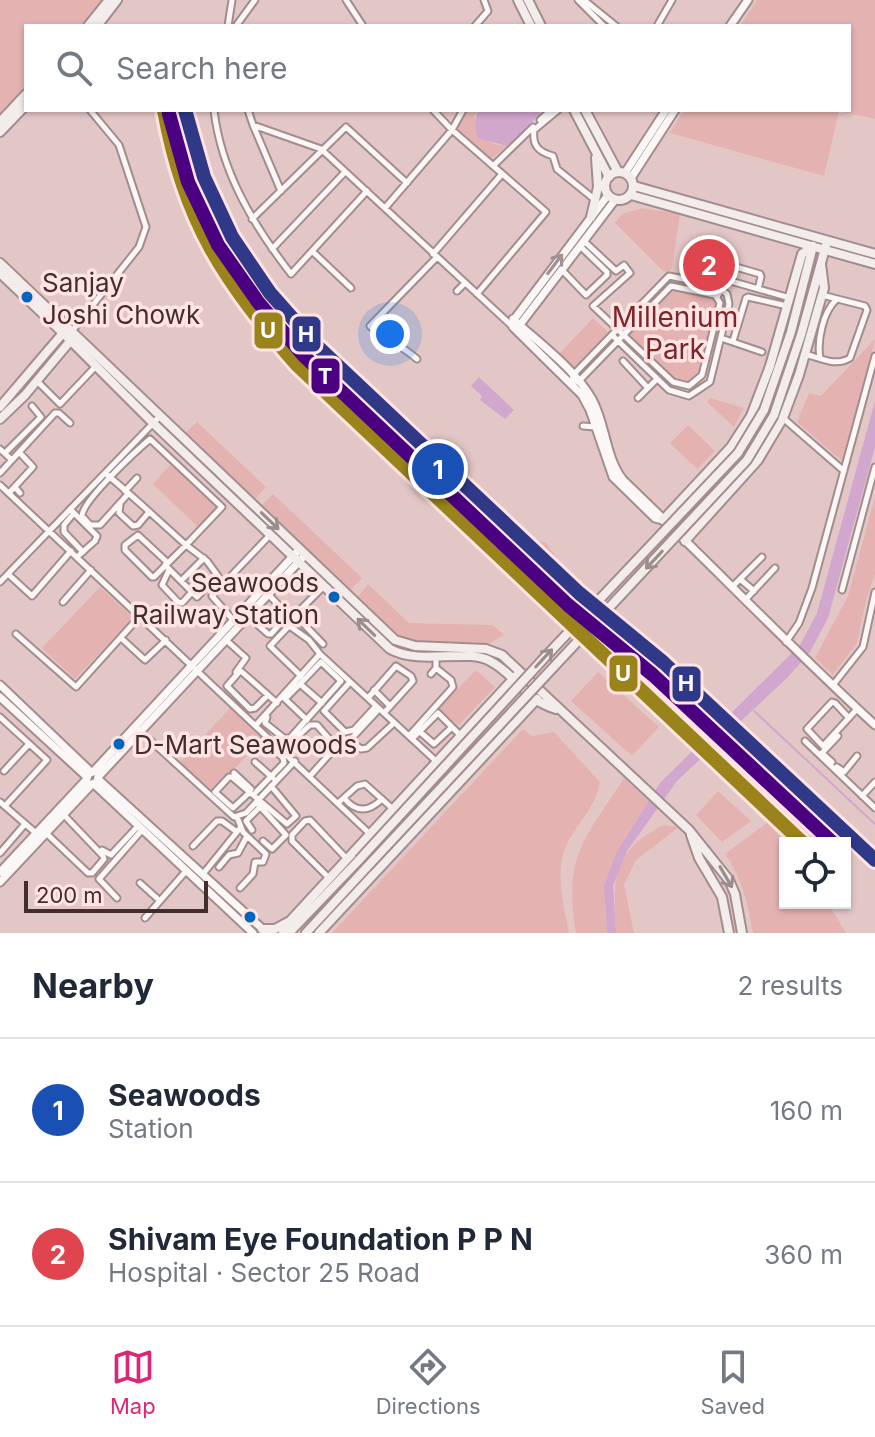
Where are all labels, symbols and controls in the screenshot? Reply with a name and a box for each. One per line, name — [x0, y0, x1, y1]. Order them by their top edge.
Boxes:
search box — [24, 24, 851, 112]
icon: search — [52, 46, 96, 90]
text: Search here — [116, 50, 288, 86]
pin: 2 — [683, 235, 735, 295]
one-way arrow — [547, 254, 564, 275]
place label: Sanjay Joshi Chowk — [42, 267, 200, 330]
marker: Sanjay Joshi Chowk — [19, 289, 35, 305]
park label: Millenium Park — [612, 300, 738, 366]
line badge: U — [253, 311, 284, 350]
your location — [370, 314, 410, 354]
line badge: H — [291, 315, 322, 353]
text: U — [260, 317, 276, 343]
text: H — [298, 321, 314, 347]
line badge: T — [310, 357, 341, 395]
text: T — [318, 363, 332, 389]
pin: 1 — [412, 439, 464, 499]
one-way arrow — [260, 511, 279, 530]
one-way arrow — [644, 550, 663, 570]
place label: Seawoods Railway Station — [132, 567, 319, 630]
marker: Seawoods Railway Station — [326, 589, 342, 605]
one-way arrow — [357, 619, 377, 637]
one-way arrow — [535, 648, 554, 668]
line badge: U — [608, 654, 639, 693]
text: U — [615, 660, 631, 686]
line badge: H — [671, 665, 702, 703]
text: H — [678, 670, 694, 696]
place label: D-Mart Seawoods — [134, 729, 357, 760]
marker: D-Mart Seawoods — [111, 736, 127, 752]
map controls — [779, 837, 851, 909]
button: locate — [779, 837, 851, 909]
one-way arrow — [718, 865, 734, 888]
scale bar — [24, 877, 208, 913]
text: 200 m — [36, 882, 103, 908]
unlabelled marker — [242, 909, 258, 925]
text: Nearby — [32, 965, 154, 1006]
text: 2 results — [738, 970, 843, 1001]
text: Seawoods — [108, 1077, 261, 1113]
text: 1 — [52, 1095, 64, 1126]
text: 160 m — [770, 1095, 843, 1126]
text: Station — [108, 1113, 194, 1144]
text: Shivam Eye Foundation P P N — [108, 1221, 533, 1257]
text: 2 — [50, 1239, 66, 1270]
text: 360 m — [764, 1239, 843, 1270]
text: Hospital · Sector 25 Road — [108, 1257, 420, 1288]
tab: Map — [110, 1345, 156, 1419]
tab: Directions — [376, 1345, 481, 1419]
tab: Saved — [701, 1345, 765, 1419]

